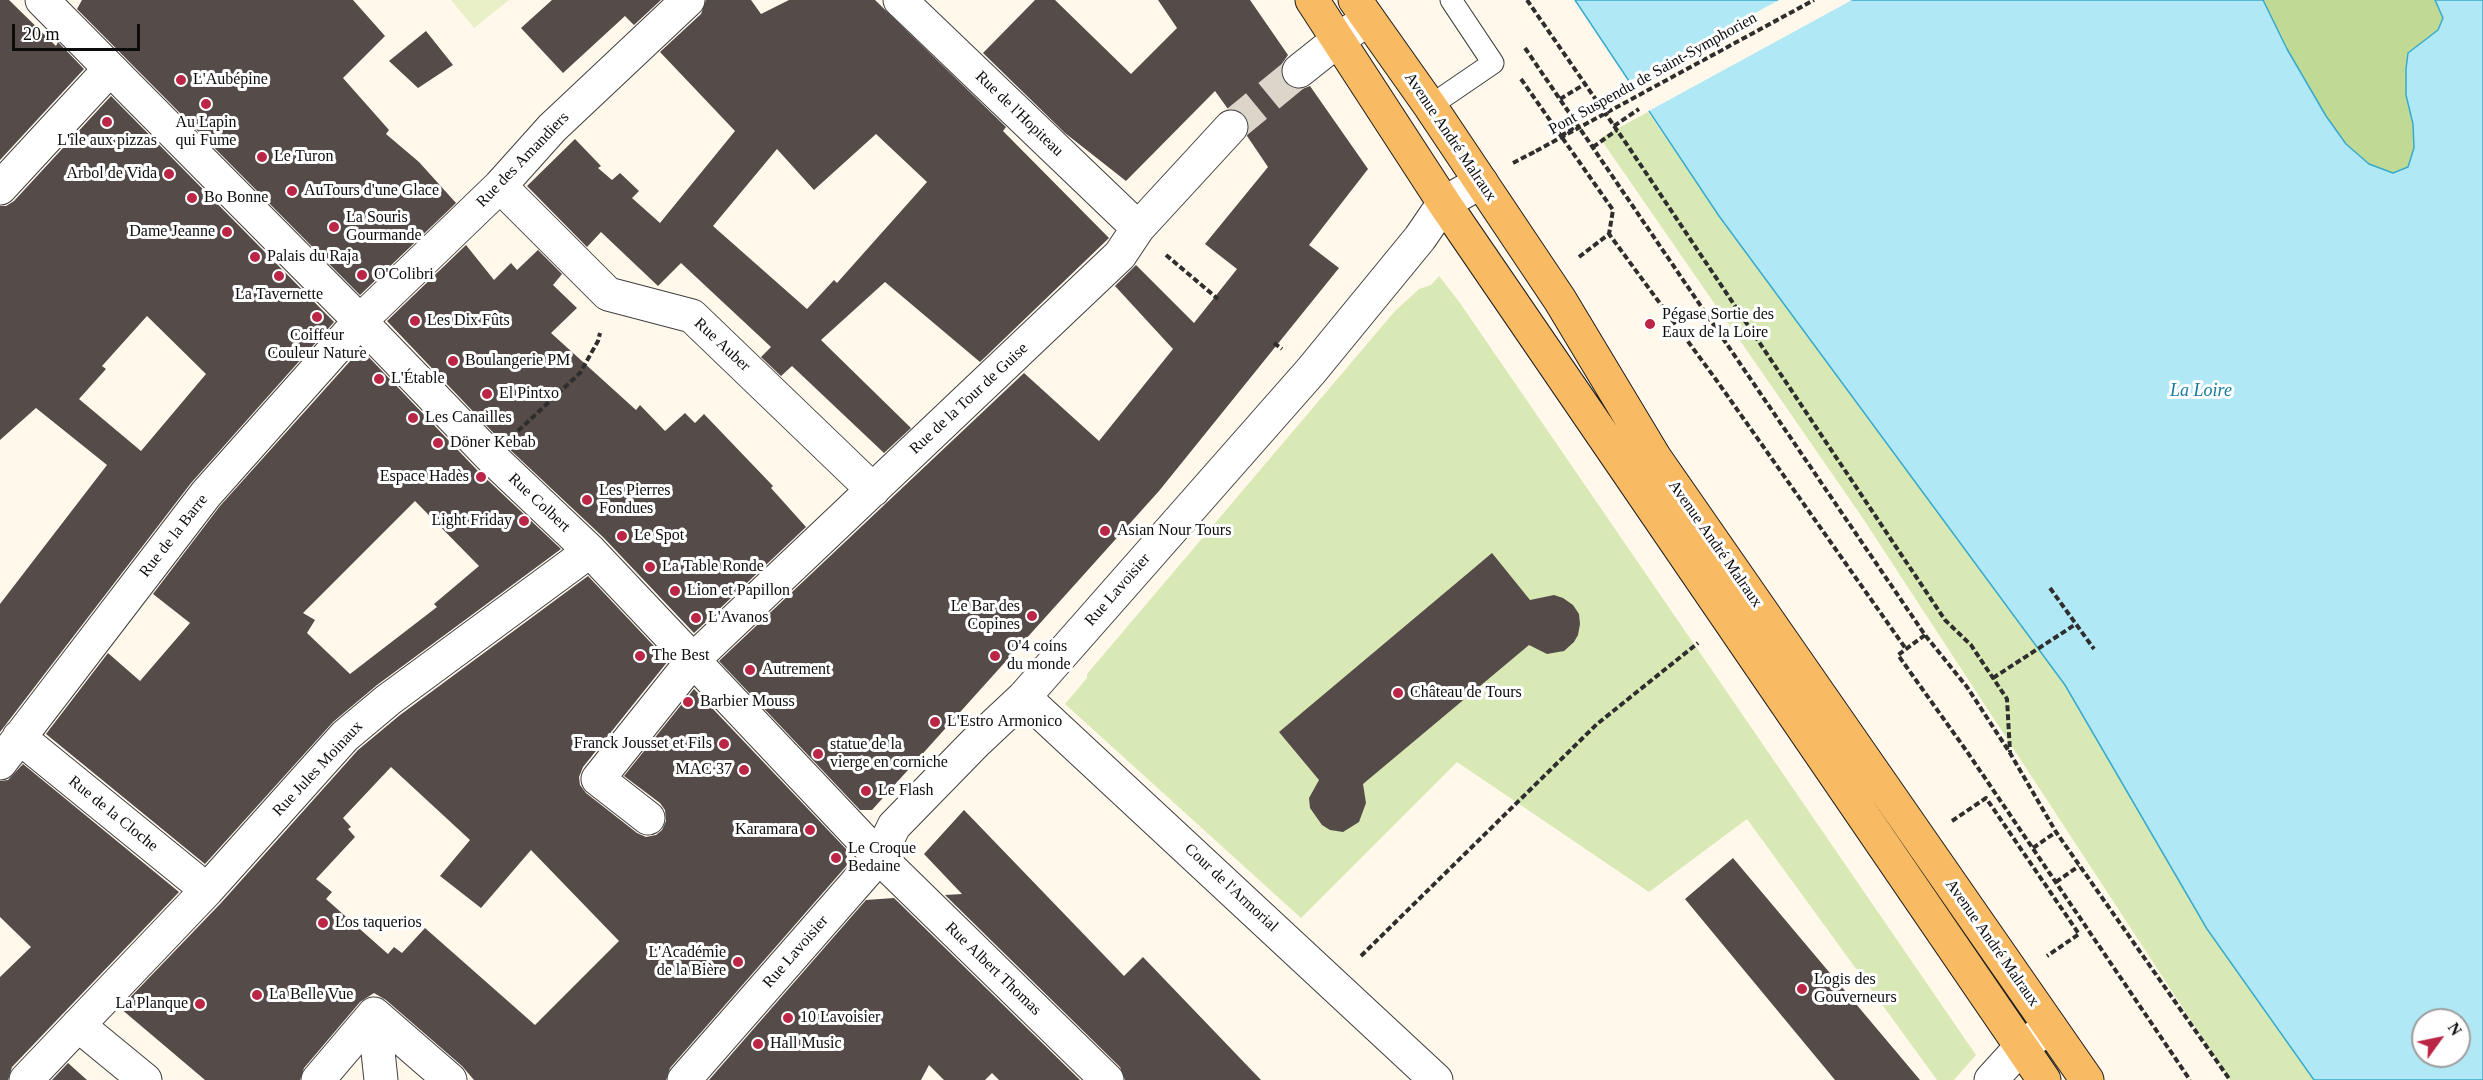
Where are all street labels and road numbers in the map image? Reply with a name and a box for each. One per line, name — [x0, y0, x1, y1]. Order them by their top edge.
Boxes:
street label: Pont Suspendu de Saint-Symphorien — [1546, 9, 1760, 139]
street label: Rue de l'Hopiteau — [971, 67, 1067, 161]
street label: Avenue André Malraux — [1400, 69, 1500, 205]
street label: Rue des Amandiers — [473, 108, 573, 212]
street label: Rue Auber — [690, 314, 754, 376]
street label: Rue de la Tour de Guise — [906, 339, 1032, 459]
street label: Rue Colbert — [504, 469, 574, 537]
street label: Avenue André Malraux — [1664, 477, 1766, 611]
street label: Rue de la Barre — [136, 491, 212, 581]
street label: Rue Lavoisier — [1081, 550, 1155, 630]
street label: Rue Jules Moinaux — [269, 717, 367, 821]
street label: Rue de la Cloche — [64, 772, 162, 856]
street label: Cour de l'Armorial — [1180, 840, 1282, 936]
street label: Avenue André Malraux — [1941, 876, 2043, 1010]
street label: Rue Lavoisier — [759, 912, 833, 992]
street label: Rue Albert Thomas — [941, 918, 1045, 1020]

